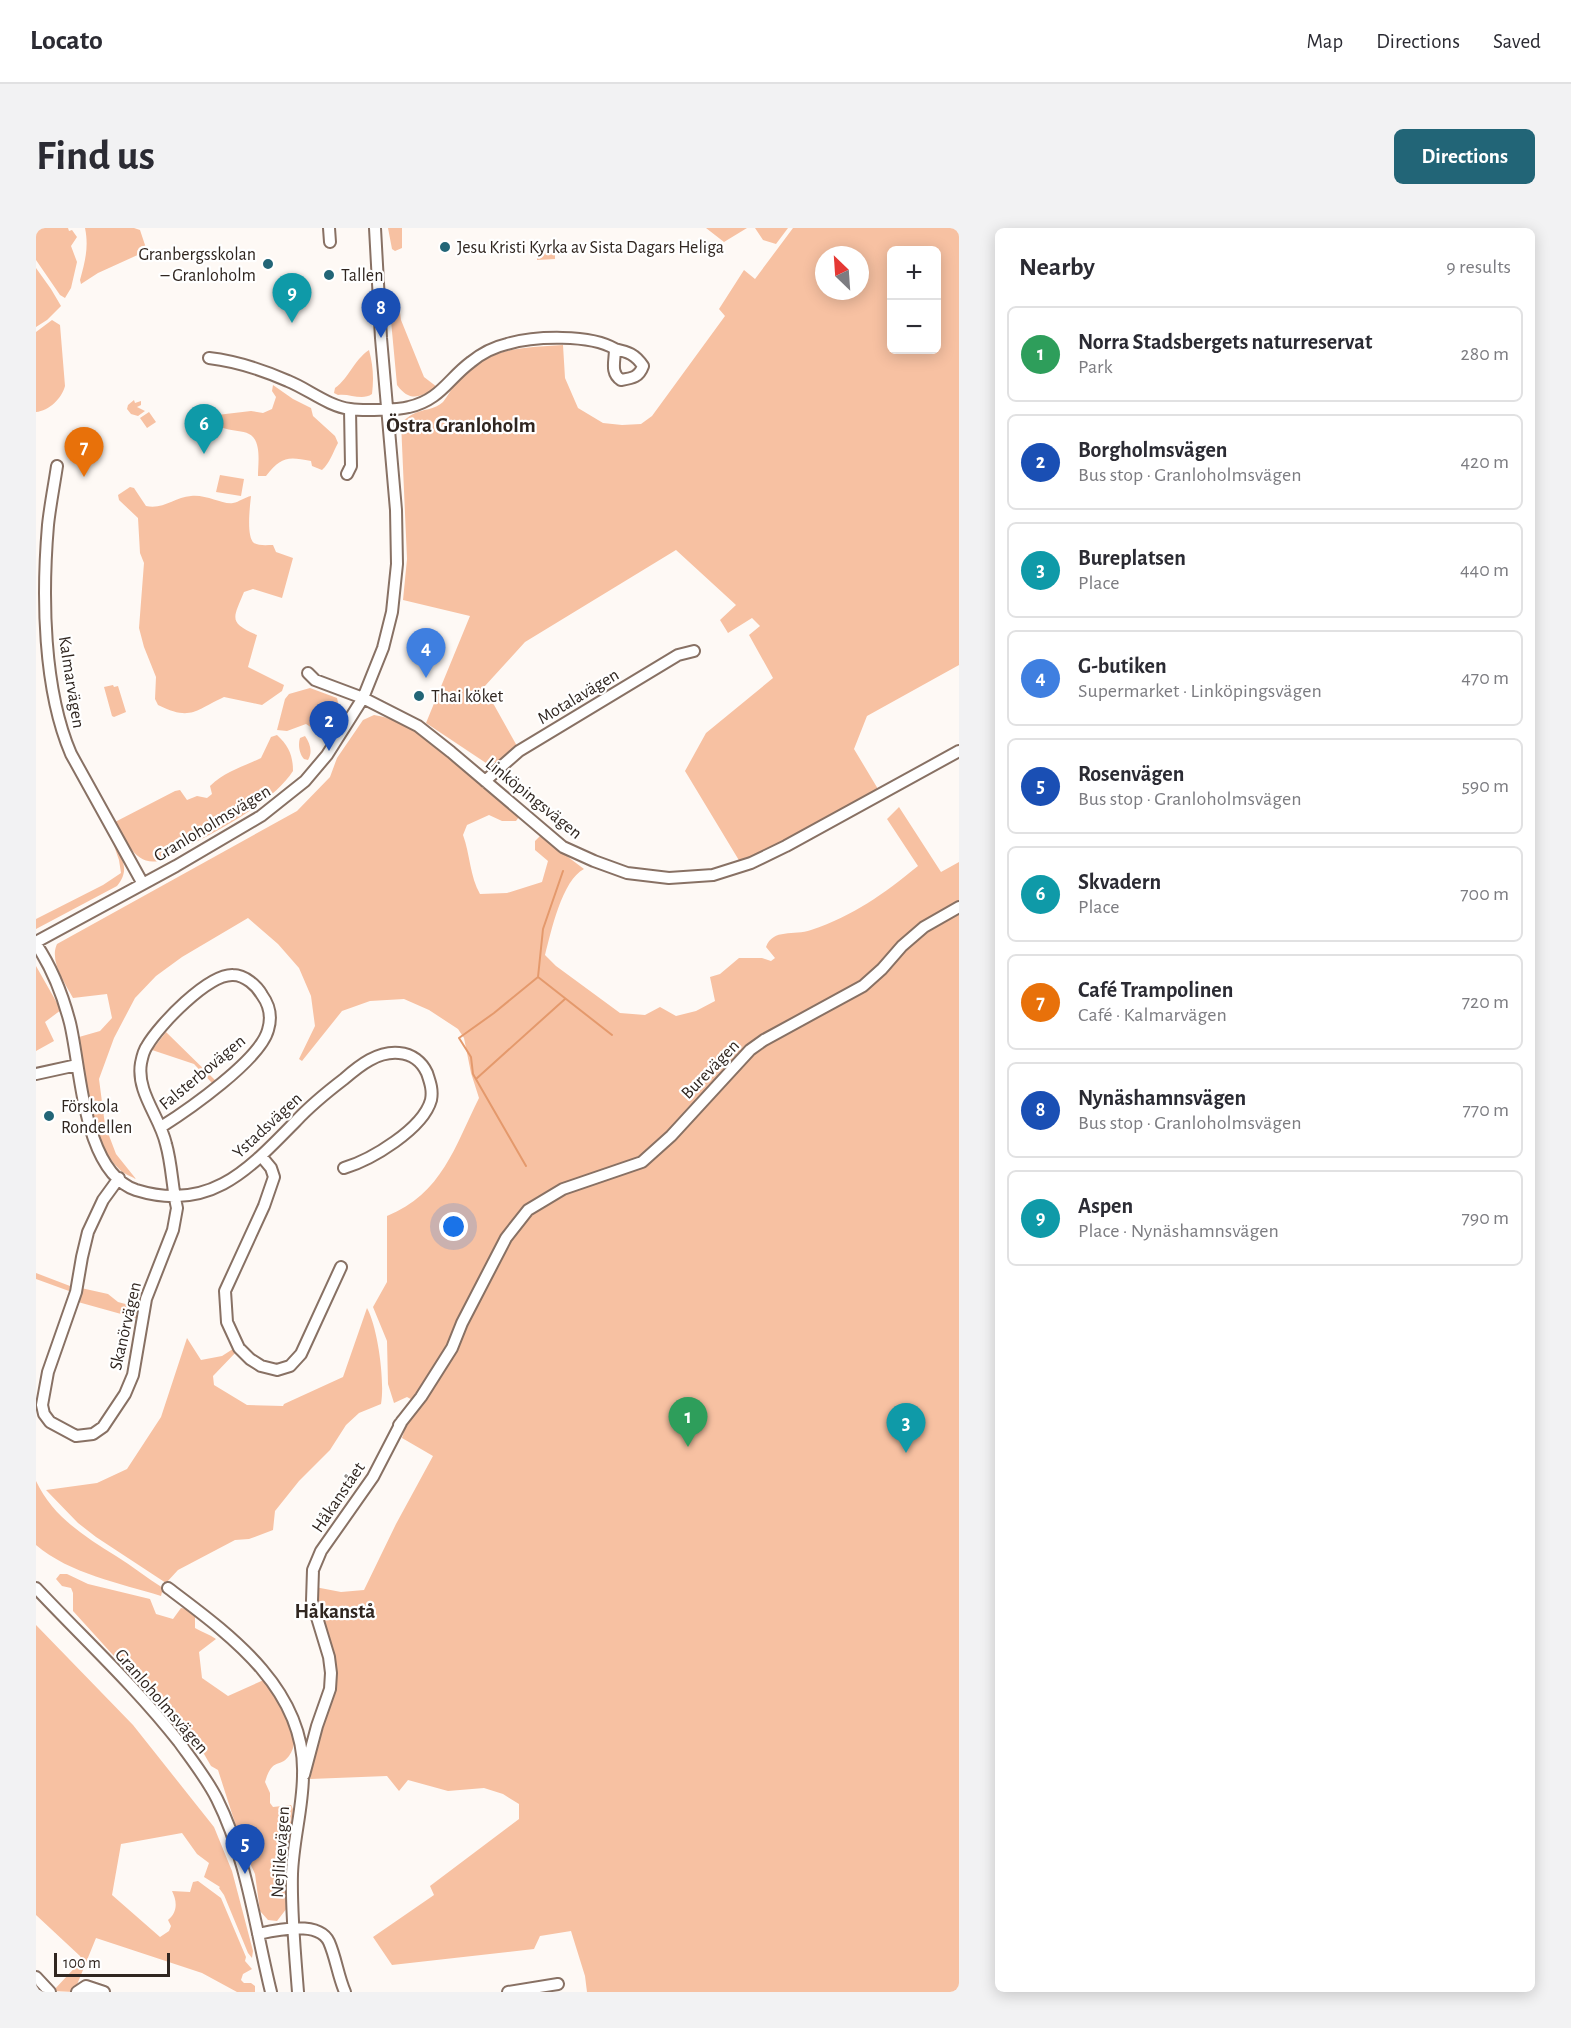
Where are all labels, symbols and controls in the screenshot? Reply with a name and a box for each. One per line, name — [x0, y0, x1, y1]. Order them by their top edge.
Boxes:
text: Locato — [30, 27, 103, 55]
text: Map — [1307, 31, 1343, 52]
text: Directions — [1376, 31, 1460, 52]
text: Saved — [1493, 31, 1541, 52]
button: Directions — [1394, 129, 1535, 184]
text: Find us — [36, 135, 155, 177]
place label: Jesu Kristi Kyrka av Sista Dagars Heliga — [457, 239, 724, 257]
marker: Jesu Kristi Kyrka av Sista Dagars Heliga — [438, 240, 452, 254]
place label: Granbergsskolan – Granloholm — [138, 246, 256, 285]
north arrow — [815, 246, 869, 300]
map controls — [887, 246, 941, 354]
button: + — [887, 246, 941, 300]
text: Nearby — [1019, 254, 1095, 280]
marker: Granbergsskolan – Granloholm — [261, 257, 275, 271]
text: 9 results — [1446, 257, 1511, 277]
place label: Tallen — [341, 267, 383, 285]
marker: Tallen — [322, 268, 336, 282]
pin: 9 — [272, 274, 312, 323]
pin: 8 — [362, 288, 400, 338]
button: − — [887, 300, 941, 354]
text: Norra Stadsbergets naturreservat — [1078, 331, 1372, 353]
text: 1 — [1037, 344, 1044, 364]
text: 280 m — [1461, 344, 1509, 364]
text: Park — [1078, 357, 1113, 377]
pin: 6 — [184, 404, 224, 454]
district label: Östra Granloholm — [386, 413, 536, 436]
pin: 7 — [64, 428, 104, 477]
text: Borgholmsvägen — [1078, 439, 1228, 461]
text: 2 — [1036, 452, 1045, 472]
text: 420 m — [1460, 452, 1509, 472]
text: Bus stop · Granloholmsvägen — [1078, 465, 1302, 485]
text: Bureplatsen — [1078, 547, 1186, 569]
text: 3 — [1036, 560, 1045, 580]
text: 440 m — [1460, 560, 1509, 580]
text: Place — [1078, 573, 1119, 593]
pin: 4 — [406, 628, 446, 678]
street label: Kalmarvägen — [55, 635, 87, 729]
text: G-butiken — [1078, 655, 1167, 677]
street label: Motalavägen — [535, 666, 622, 728]
text: 4 — [1035, 668, 1046, 688]
text: 470 m — [1461, 668, 1509, 688]
text: Supermarket · Linköpingsvägen — [1078, 681, 1322, 701]
place label: Thai köket — [431, 688, 504, 706]
marker: Thai köket — [412, 689, 426, 703]
pin: 2 — [310, 702, 348, 751]
street label: Linköpingsvägen — [482, 755, 585, 843]
text: Rosenvägen — [1078, 763, 1184, 785]
text: 5 — [1036, 776, 1045, 796]
text: 590 m — [1461, 776, 1509, 796]
street label: Granloholmsvägen — [151, 782, 274, 866]
text: Bus stop · Granloholmsvägen — [1078, 789, 1302, 809]
text: Skvadern — [1078, 871, 1161, 893]
text: 6 — [1036, 884, 1045, 904]
text: 700 m — [1460, 884, 1509, 904]
text: Place — [1078, 897, 1119, 917]
text: Café Trampolinen — [1078, 979, 1233, 1001]
text: 7 — [1036, 992, 1045, 1012]
text: 720 m — [1462, 992, 1509, 1012]
text: Café · Kalmarvägen — [1078, 1005, 1227, 1025]
street label: Falsterbovägen — [156, 1032, 249, 1114]
street label: Burevägen — [678, 1037, 743, 1103]
text: Nynäshamnsvägen — [1078, 1087, 1246, 1109]
street label: Ystadsvägen — [230, 1089, 306, 1162]
place label: Förskola Rondellen — [61, 1098, 132, 1137]
text: 8 — [1036, 1100, 1045, 1120]
text: 770 m — [1462, 1100, 1509, 1120]
marker: Förskola Rondellen — [42, 1109, 56, 1123]
text: Bus stop · Granloholmsvägen — [1078, 1113, 1302, 1133]
text: Aspen — [1078, 1195, 1133, 1217]
text: 9 — [1036, 1208, 1045, 1228]
text: 790 m — [1461, 1208, 1509, 1228]
your location — [439, 1212, 468, 1241]
text: Place · Nynäshamnsvägen — [1078, 1221, 1279, 1241]
street label: Skanörvägen — [107, 1280, 145, 1372]
pin: 1 — [668, 1398, 708, 1447]
pin: 3 — [886, 1404, 926, 1453]
street label: Håkanstået — [309, 1459, 369, 1536]
district label: Håkanstå — [295, 1601, 375, 1622]
street label: Granloholmsvägen — [111, 1646, 211, 1758]
street label: Nejlikevägen — [269, 1806, 293, 1899]
pin: 5 — [226, 1824, 264, 1874]
scale bar — [54, 1950, 170, 1978]
text: 100 m — [63, 1955, 101, 1971]

